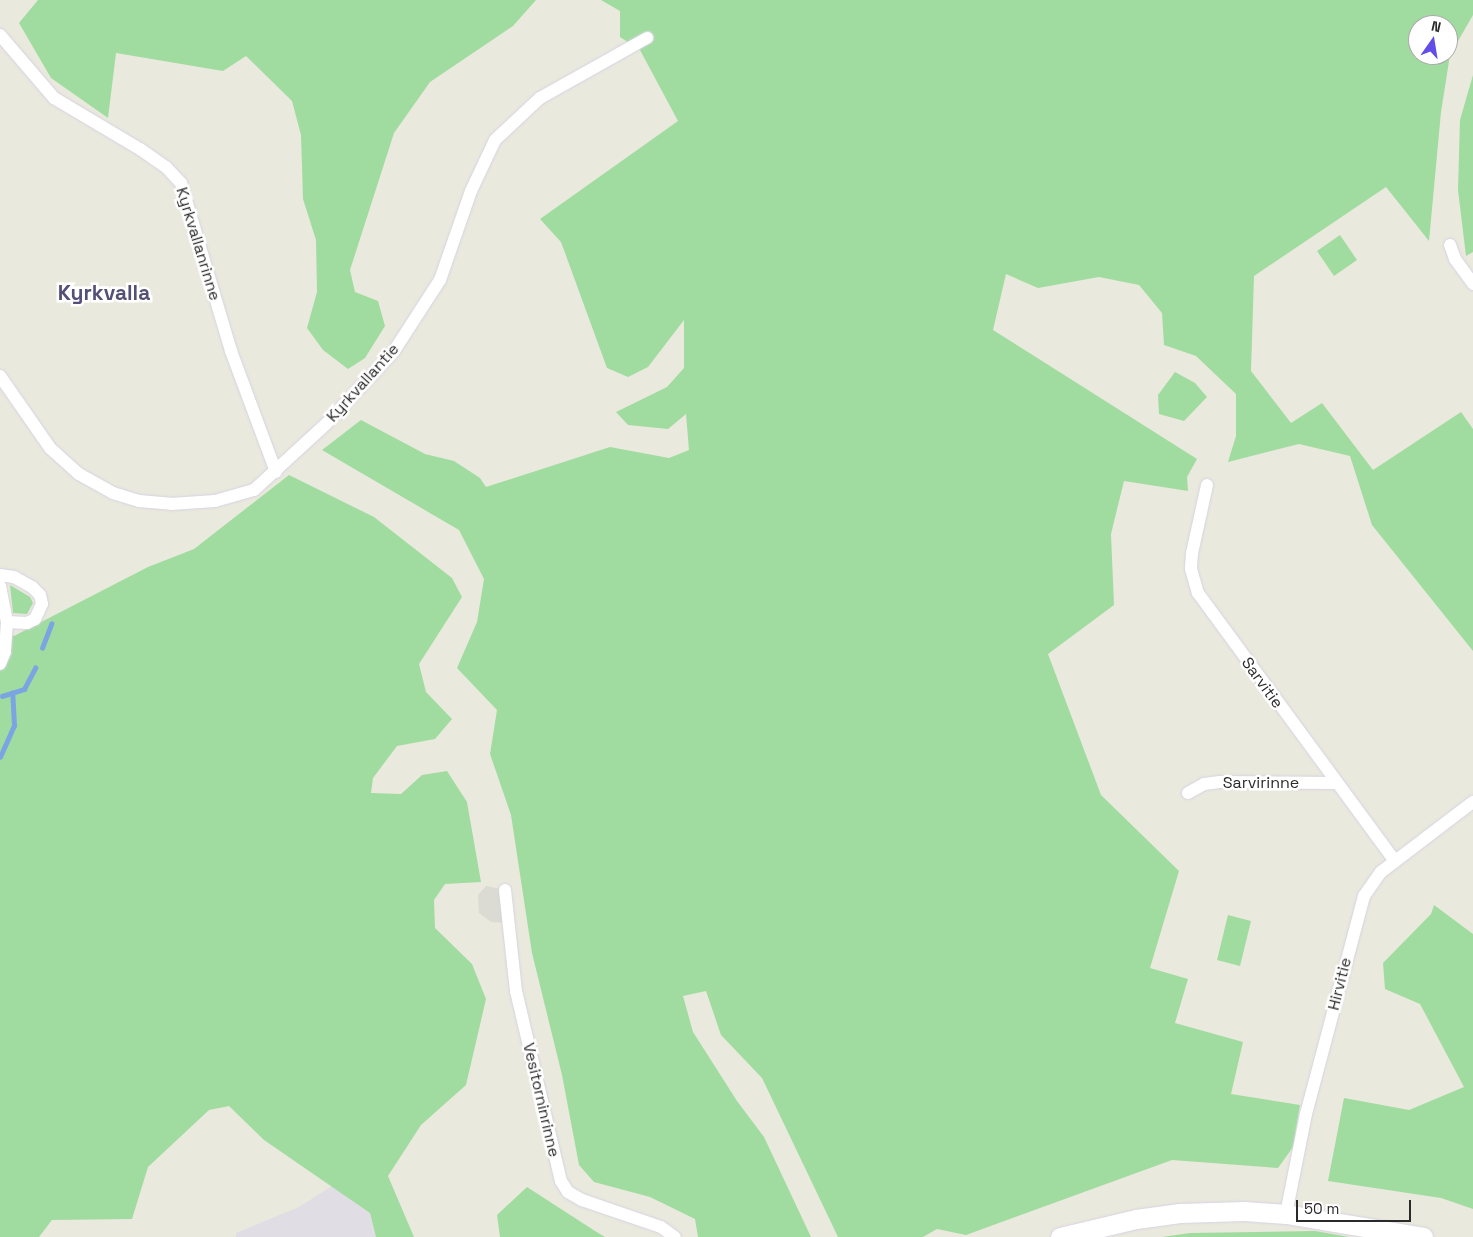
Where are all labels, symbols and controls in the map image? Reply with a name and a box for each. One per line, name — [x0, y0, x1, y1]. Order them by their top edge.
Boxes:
north arrow — [1408, 15, 1458, 65]
text: N — [1430, 17, 1443, 36]
street label: Kyrkvallanrinne — [172, 185, 224, 303]
district label: Kyrkvalla — [58, 280, 150, 306]
street label: Kyrkvallantie — [323, 340, 403, 426]
street label: Sarvitie — [1237, 654, 1287, 712]
street label: Sarvirinne — [1223, 773, 1299, 793]
street label: Hirvitie — [1324, 956, 1356, 1012]
street label: Vesitorninrinne — [519, 1041, 563, 1159]
scale bar — [1298, 1190, 1413, 1222]
text: 50 m — [1304, 1199, 1339, 1218]

